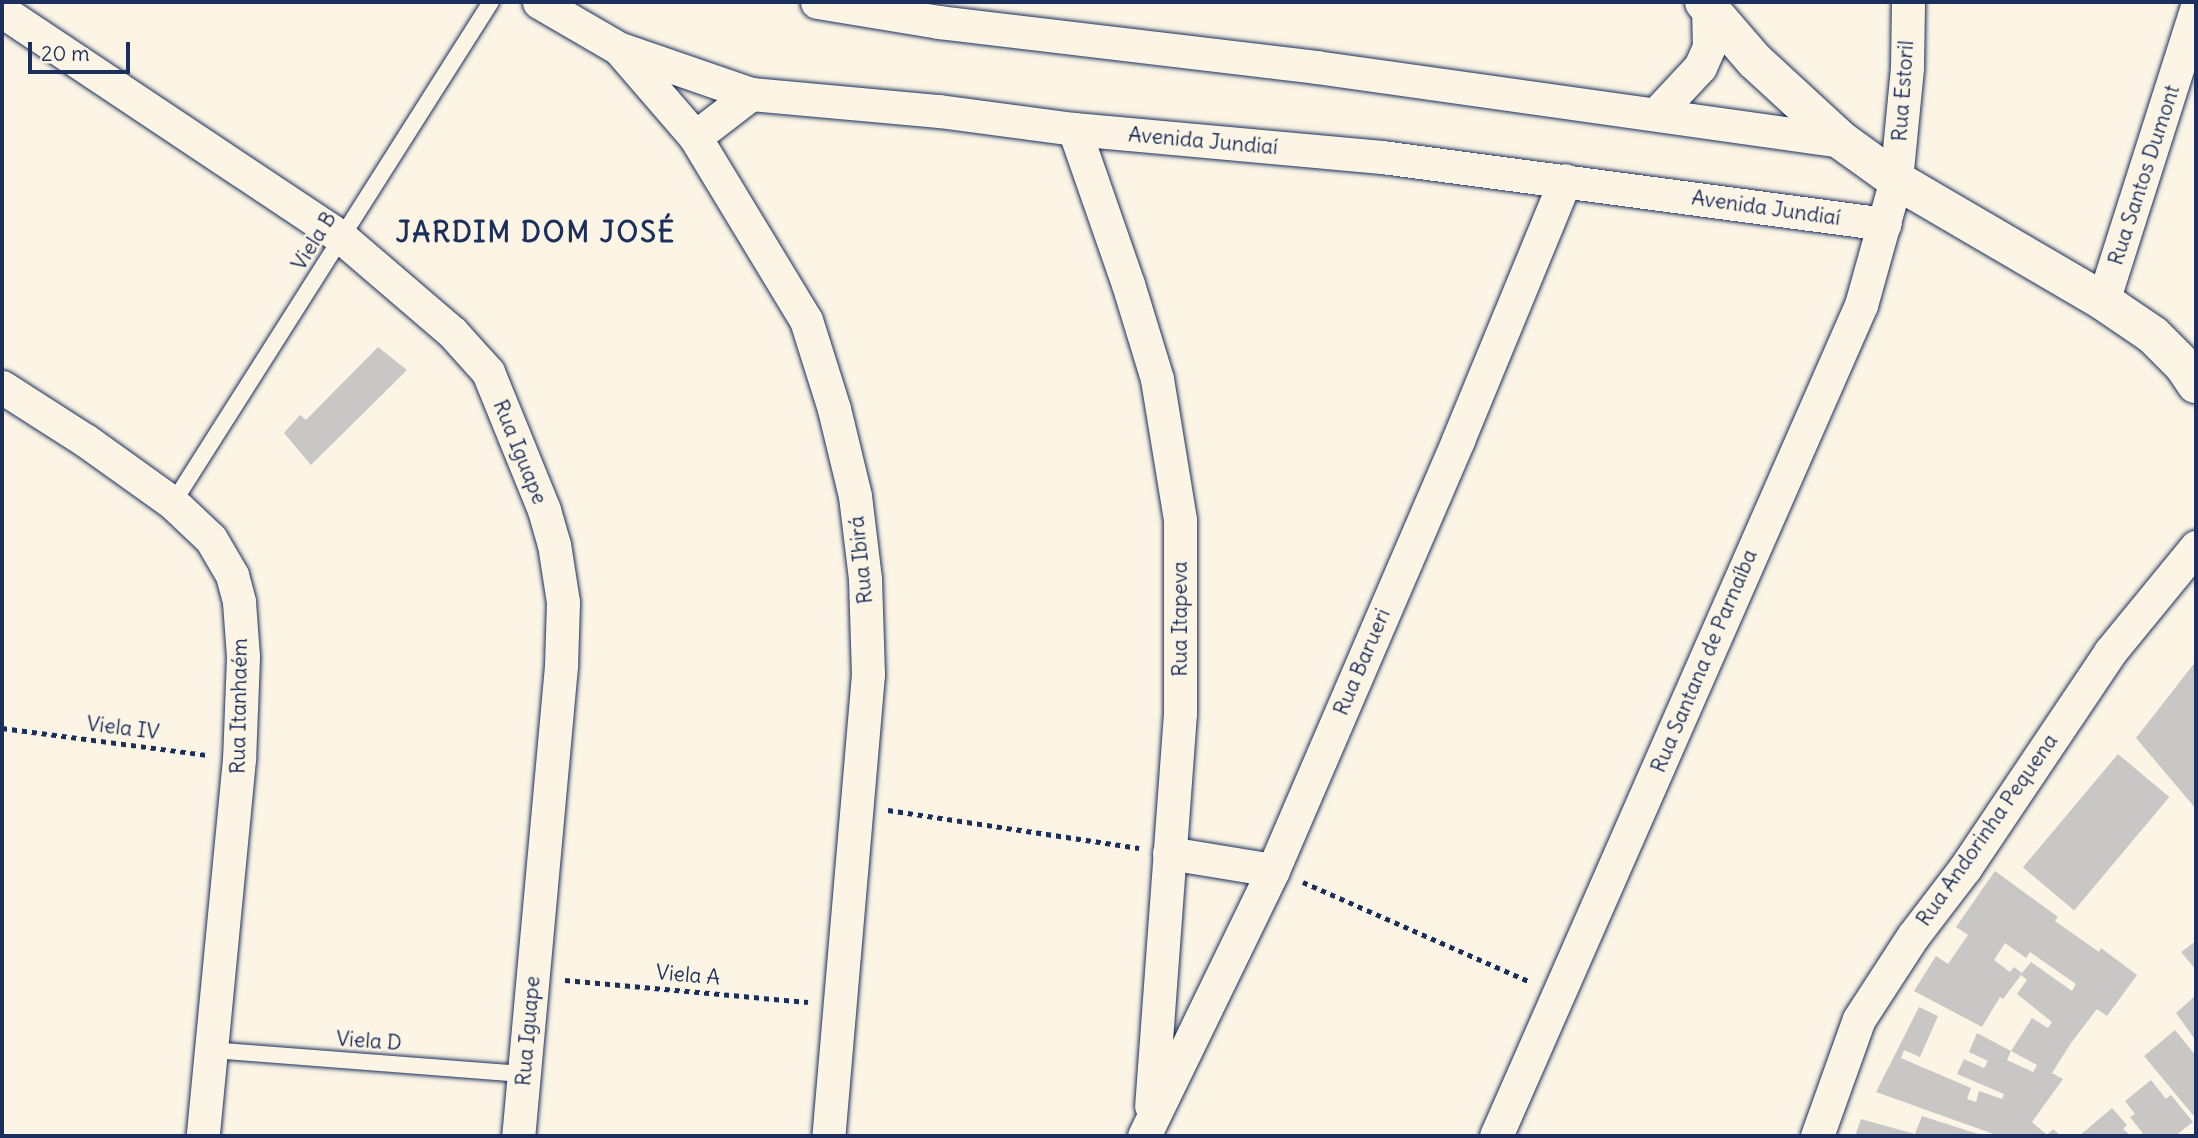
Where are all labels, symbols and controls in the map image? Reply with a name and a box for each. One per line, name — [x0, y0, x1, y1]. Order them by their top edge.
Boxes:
scale bar — [32, 28, 133, 72]
text: 20 m — [41, 40, 90, 67]
street label: Rua Estoril — [1887, 40, 1919, 142]
street label: Rua Santos Dumont — [2103, 82, 2185, 268]
street label: Avenida Jundiaí — [1127, 122, 1279, 160]
street label: Avenida Jundiaí — [1690, 185, 1842, 231]
street label: Viela B — [286, 207, 342, 275]
district label: JARDIM DOM JOSÉ — [398, 215, 674, 249]
street label: Rua Iguape — [488, 396, 552, 508]
street label: Rua Ibirá — [844, 515, 878, 605]
street label: Rua Santana de Parnaíba — [1646, 546, 1762, 776]
street label: Rua Itapeva — [1167, 561, 1193, 677]
street label: Rua Barueri — [1328, 605, 1396, 719]
street label: Rua Itanhaém — [225, 638, 253, 774]
street label: Viela IV — [85, 711, 161, 745]
street label: Rua Andorinha Pequena — [1911, 729, 2063, 931]
street label: Viela A — [655, 960, 721, 990]
street label: Rua Iguape — [511, 975, 545, 1087]
street label: Viela D — [335, 1026, 403, 1056]

